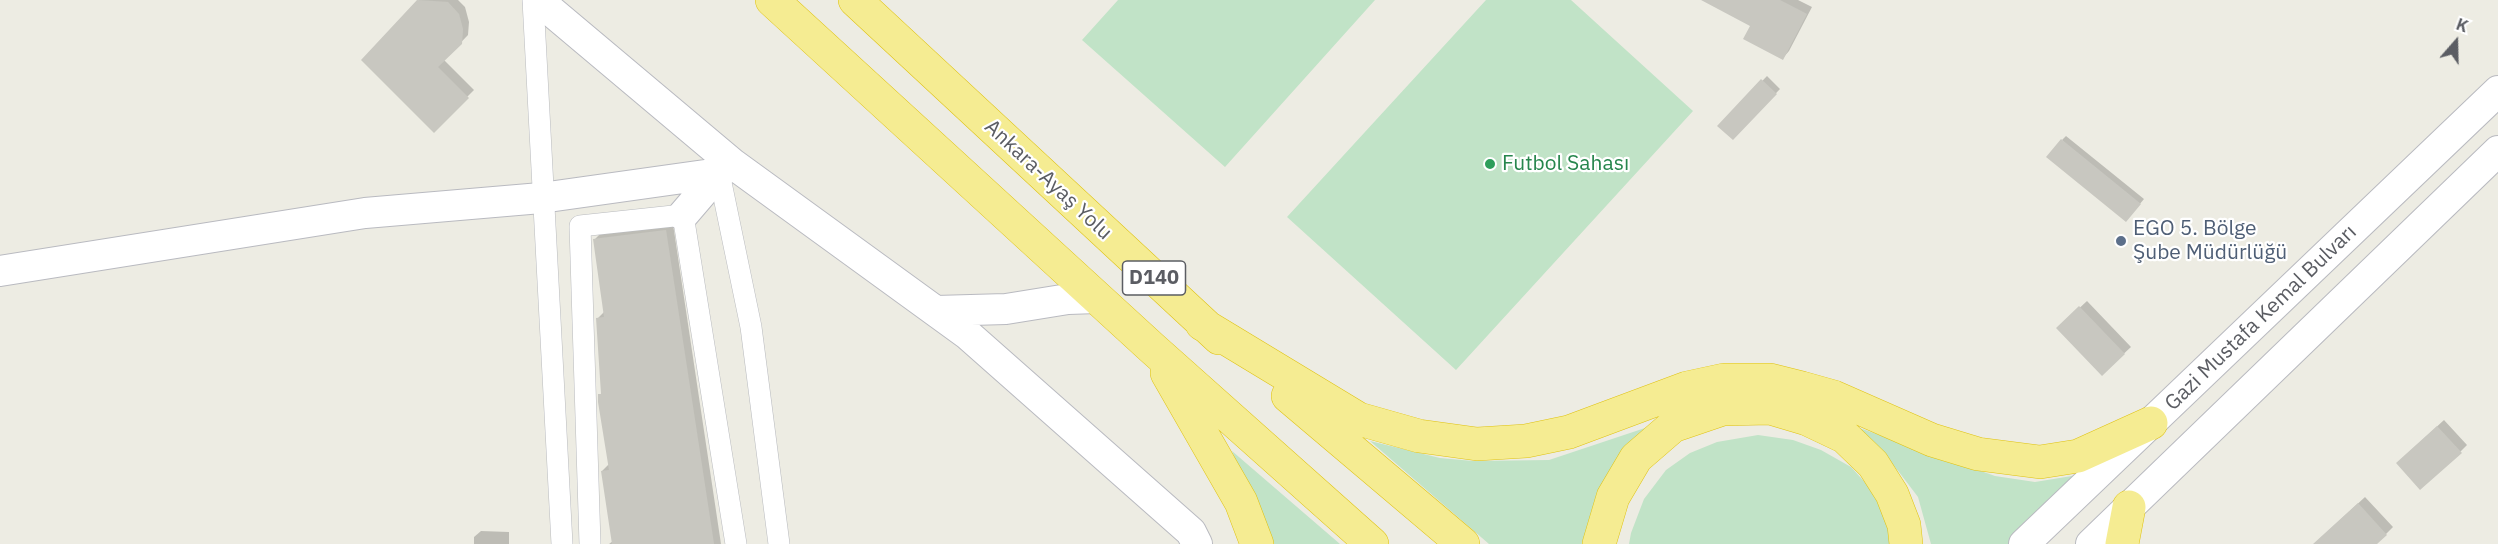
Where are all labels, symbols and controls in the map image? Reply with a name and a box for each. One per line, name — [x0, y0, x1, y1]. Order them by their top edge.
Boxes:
north arrow — [2426, 12, 2486, 72]
text: K — [2453, 14, 2471, 36]
street label: Ankara-Ayaş Yolu — [979, 115, 1117, 245]
place label: Futbol Sahası — [1502, 151, 1629, 177]
marker: Futbol Sahası — [1483, 157, 1497, 171]
place label: EGO 5. Bölge Şube Müdürlüğü — [2133, 216, 2287, 266]
street label: Gazi Mustafa Kemal Bulvarı — [2160, 220, 2362, 416]
marker: EGO 5. Bölge Şube Müdürlüğü — [2114, 234, 2128, 248]
road number: D140 — [1122, 261, 1186, 295]

